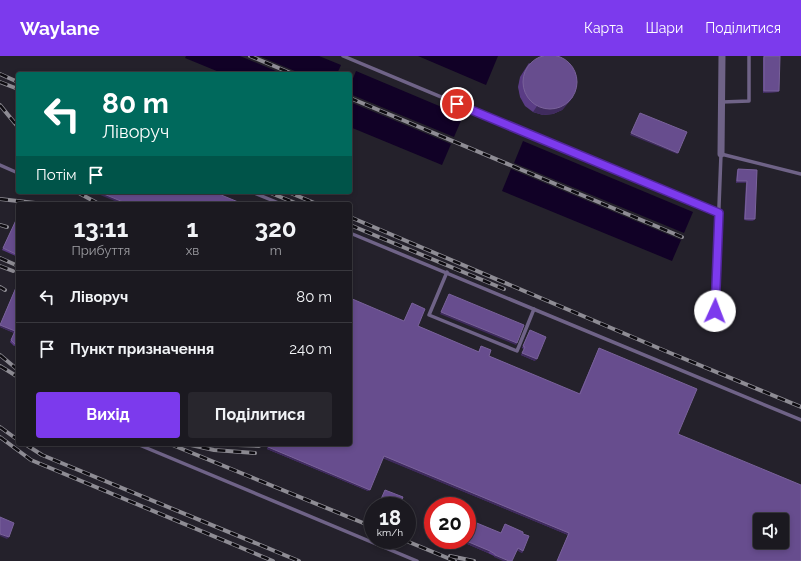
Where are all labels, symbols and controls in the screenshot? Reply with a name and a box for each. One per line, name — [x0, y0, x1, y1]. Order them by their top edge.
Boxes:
text: Waylane — [20, 17, 100, 39]
text: Карта — [584, 20, 623, 36]
text: Шари — [645, 20, 683, 36]
text: Поділитися — [705, 20, 781, 36]
text: 80 m — [102, 87, 169, 120]
pin — [440, 87, 474, 121]
icon: left — [36, 88, 88, 140]
icon: arrive — [446, 93, 468, 115]
text: Ліворуч — [102, 121, 169, 142]
icon: arrive — [85, 164, 107, 186]
text: Потім — [36, 166, 77, 184]
text: 13:11 — [73, 214, 128, 243]
text: 1 — [187, 214, 198, 243]
text: 320 — [255, 214, 296, 243]
text: Прибуття — [72, 243, 130, 258]
text: хв — [186, 243, 199, 258]
text: m — [270, 243, 282, 258]
icon: left — [36, 286, 58, 308]
text: Ліворуч — [70, 288, 128, 306]
text: 80 m — [296, 288, 332, 306]
position arrow — [694, 290, 736, 332]
icon: arrive — [36, 338, 58, 360]
text: Пункт призначення — [70, 340, 214, 358]
text: 240 m — [289, 340, 332, 358]
button: Вихід — [36, 392, 180, 438]
button: Поділитися — [188, 392, 332, 438]
speed limit sign: 20 — [424, 497, 476, 549]
text: 18 — [379, 506, 401, 530]
map controls — [753, 513, 789, 549]
button: sound — [753, 513, 789, 549]
text: km/h — [377, 527, 403, 538]

